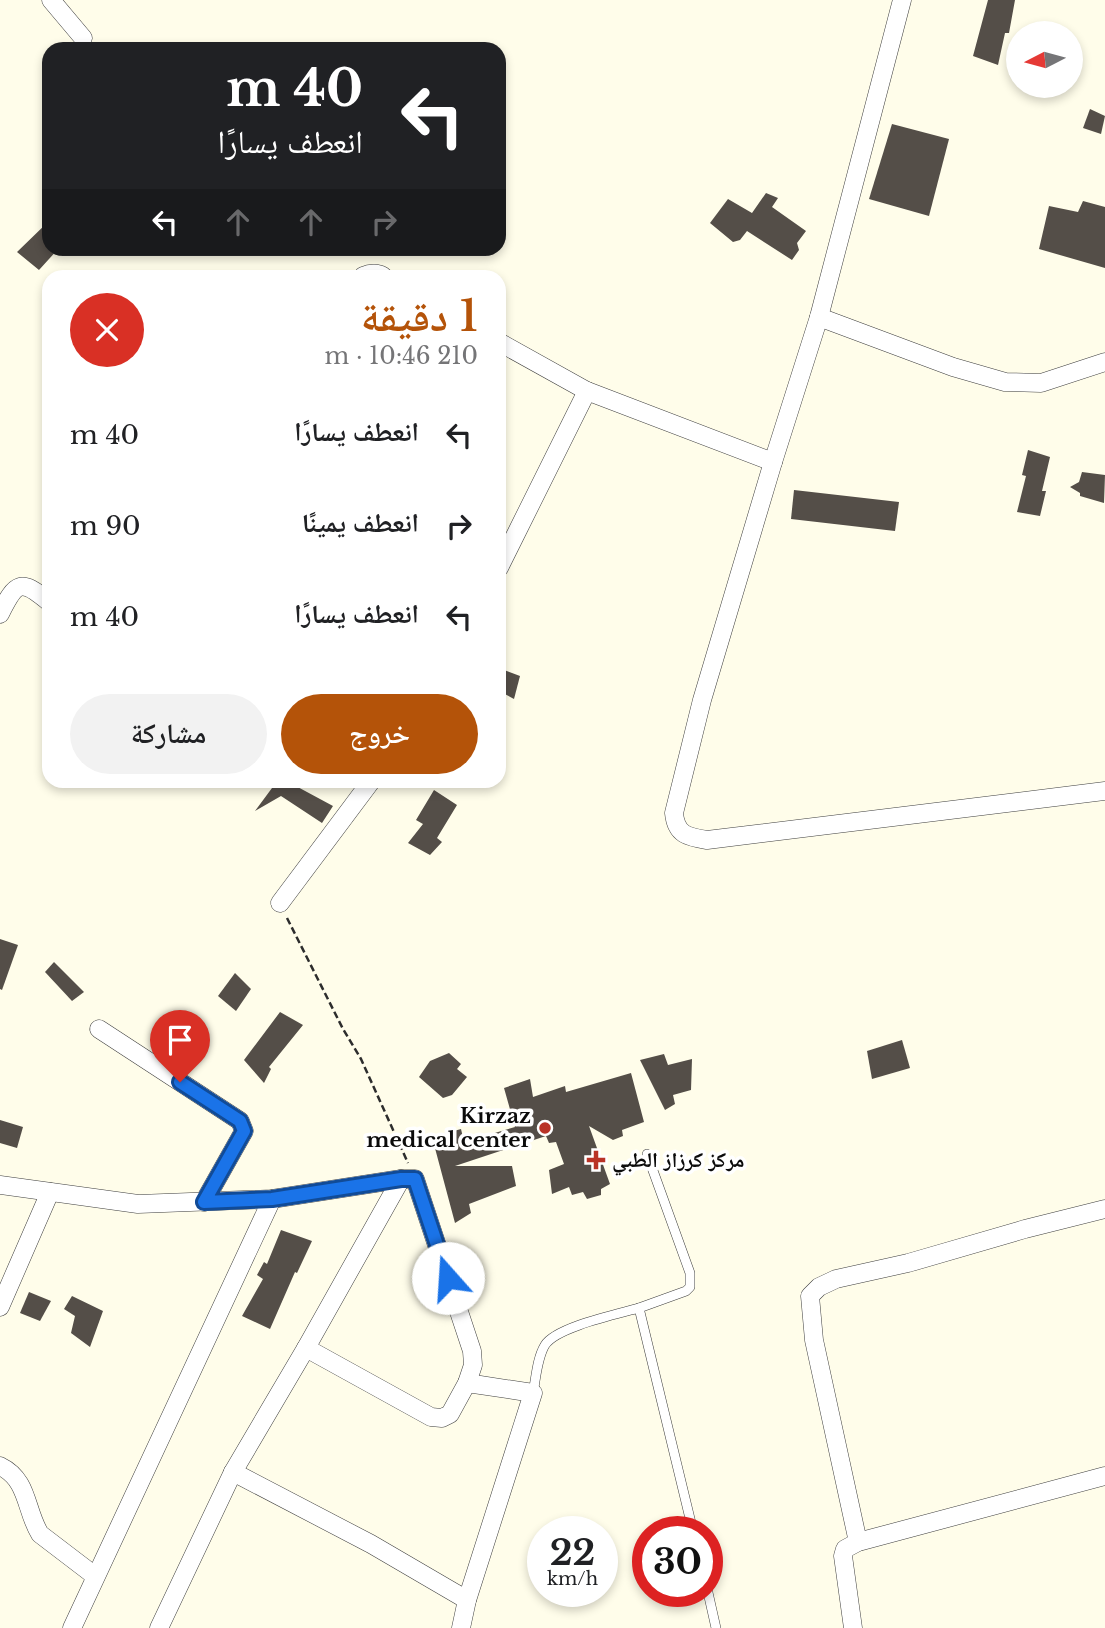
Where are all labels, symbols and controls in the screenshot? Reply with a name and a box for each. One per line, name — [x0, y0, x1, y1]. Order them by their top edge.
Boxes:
north arrow — [1006, 21, 1083, 98]
map controls — [1006, 21, 1083, 98]
text: 40 m — [226, 58, 363, 119]
icon: left — [387, 70, 478, 161]
text: انعطف يسارًا — [218, 122, 363, 162]
icon: left — [146, 203, 184, 241]
icon: ahead — [219, 203, 257, 241]
icon: ahead — [292, 203, 330, 241]
icon: right — [365, 203, 403, 241]
text: 1 دقيقة — [361, 290, 478, 342]
button: close — [70, 293, 144, 367]
text: 210 m · 10:46 — [325, 342, 478, 370]
text: انعطف يسارًا — [294, 416, 419, 448]
icon: left — [440, 416, 478, 454]
text: 40 m — [70, 419, 139, 451]
text: انعطف يمينًا — [302, 507, 419, 539]
icon: right — [440, 507, 478, 545]
text: 90 m — [70, 510, 141, 542]
text: انعطف يسارًا — [294, 598, 419, 630]
icon: left — [440, 598, 478, 636]
text: 40 m — [70, 601, 139, 633]
button: مشاركة — [70, 694, 267, 774]
button: خروج — [281, 694, 478, 774]
pin — [150, 1010, 210, 1082]
icon: arrive — [161, 1021, 199, 1059]
place label: Kirzaz medical center — [366, 1103, 532, 1153]
marker: Kirzaz medical center — [537, 1120, 553, 1136]
place label: مركز كرزاز الطبي — [612, 1147, 744, 1176]
marker: مركز كرزاز الطبي — [586, 1150, 606, 1170]
position arrow — [411, 1241, 485, 1315]
speed limit sign: 30 — [632, 1516, 723, 1607]
text: 22 — [550, 1531, 595, 1574]
text: km/h — [547, 1568, 598, 1590]

